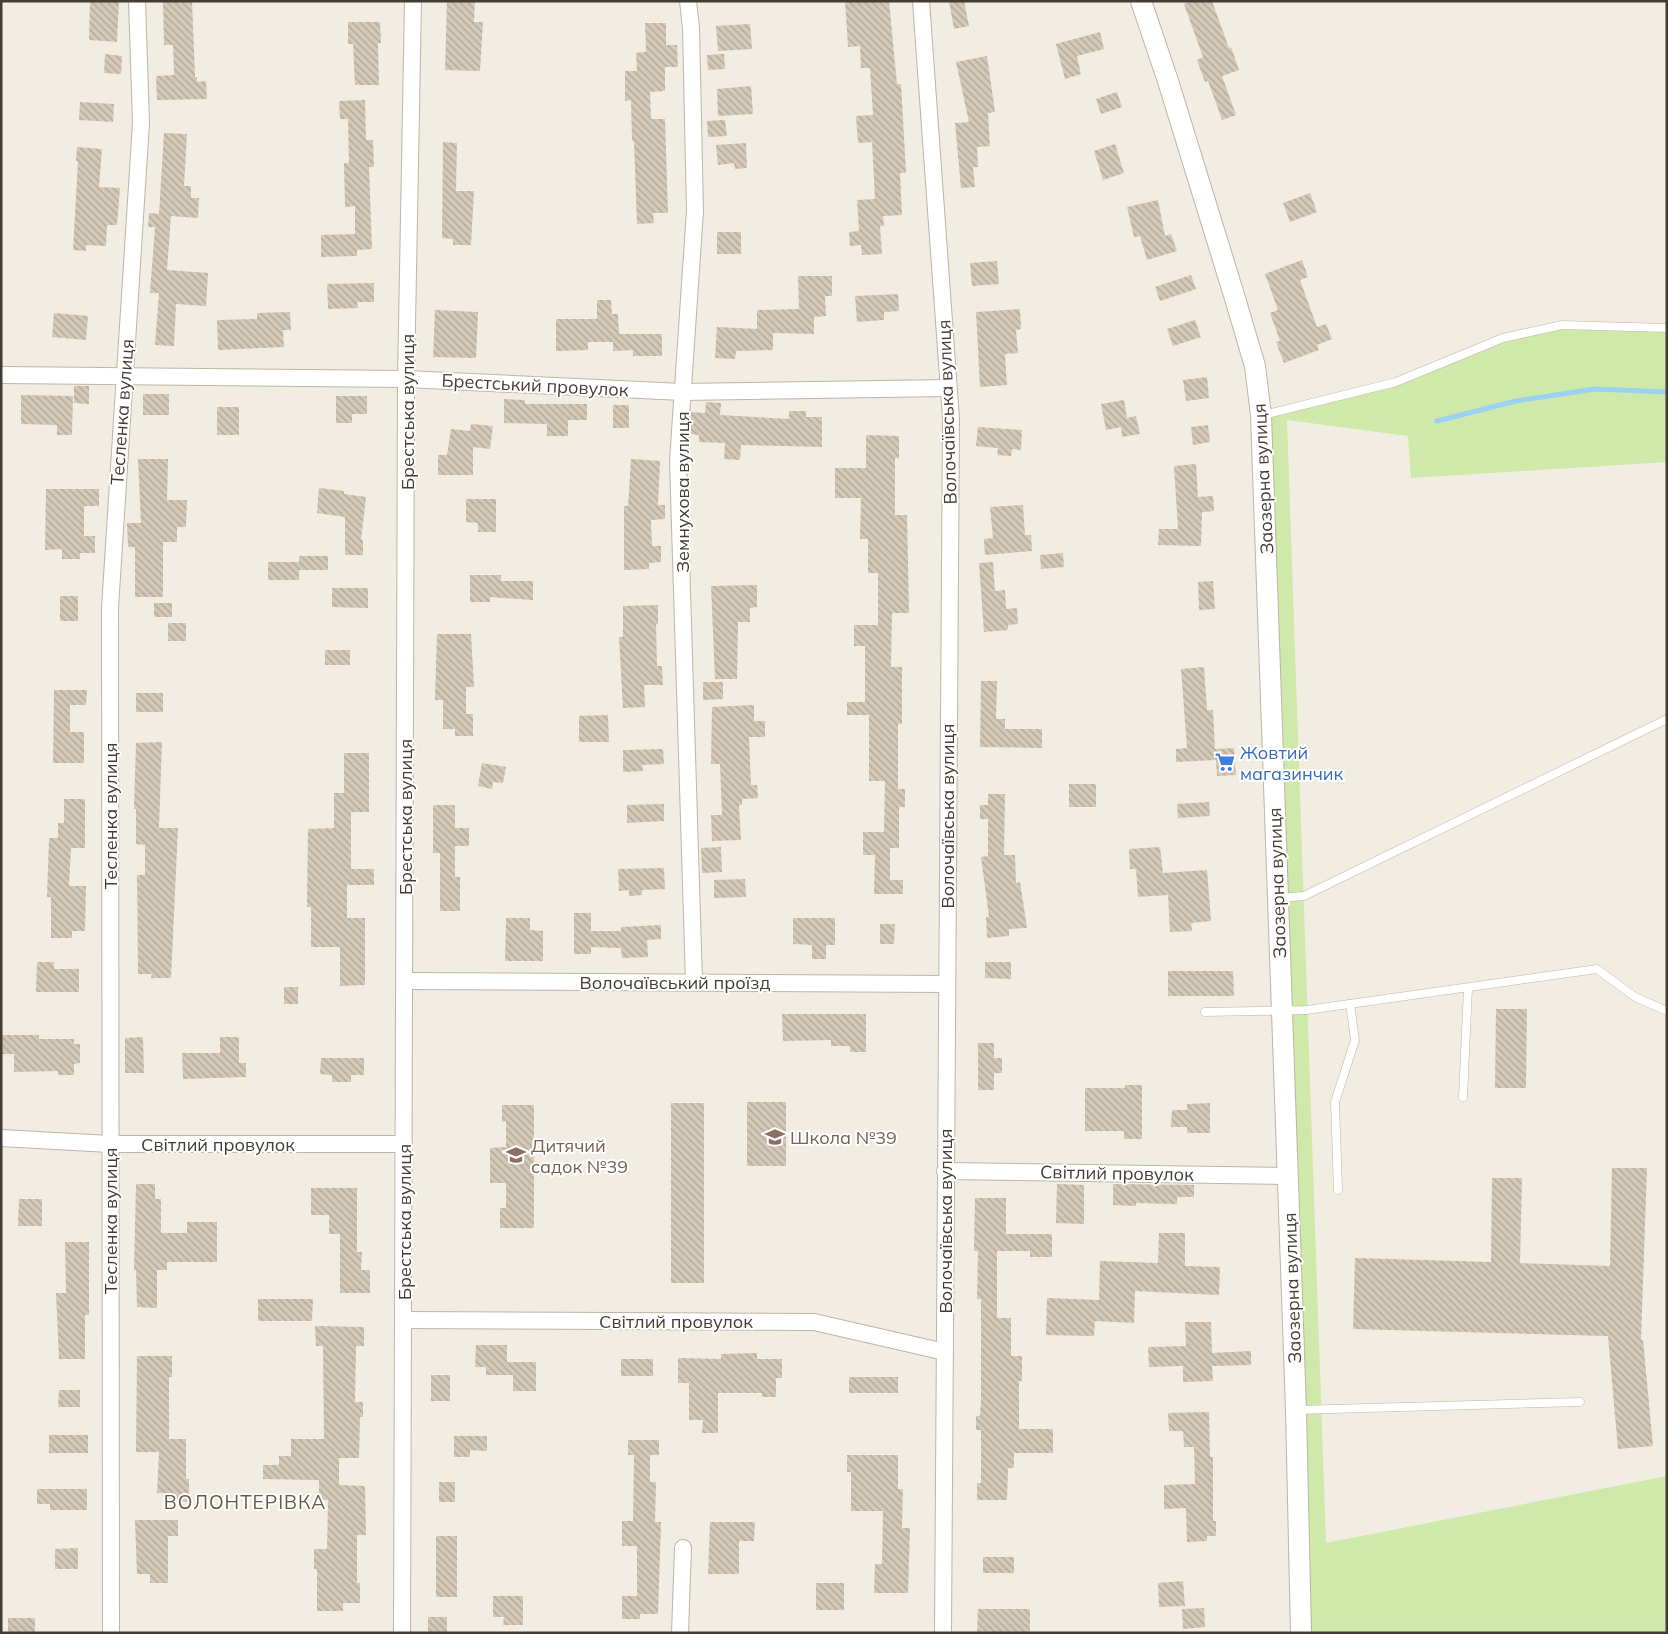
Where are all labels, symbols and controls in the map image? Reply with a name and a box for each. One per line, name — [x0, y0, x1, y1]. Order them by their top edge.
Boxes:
street label: Волочаївська вулиця — [932, 319, 962, 505]
street label: Брестська вулиця — [396, 334, 419, 490]
street label: Тесленка вулиця — [105, 338, 139, 486]
street label: Брестський провулок — [441, 369, 629, 401]
street label: Заозерна вулиця — [1248, 403, 1278, 555]
street label: Земнухова вулиця — [671, 411, 694, 573]
street label: Волочаївська вулиця — [936, 724, 959, 908]
street label: Брестська вулиця — [394, 739, 417, 895]
place label: Жовтий магазинчик — [1240, 741, 1344, 785]
street label: Тесленка вулиця — [99, 743, 122, 889]
supermarket icon: Жовтий магазинчик — [1214, 751, 1236, 773]
street label: Заозерна вулиця — [1263, 807, 1291, 959]
street label: Волочаївський проїзд — [580, 971, 770, 994]
school or university icon: Школа №39 — [764, 1126, 786, 1148]
place label: Школа №39 — [790, 1126, 897, 1149]
street label: Волочаївська вулиця — [934, 1129, 957, 1313]
street label: Світлий провулок — [141, 1133, 295, 1156]
place label: Дитячий садок №39 — [531, 1134, 628, 1178]
street label: Брестська вулиця — [393, 1144, 416, 1300]
school or university icon: Дитячий садок №39 — [505, 1144, 527, 1166]
street label: Тесленка вулиця — [99, 1148, 122, 1294]
street label: Світлий провулок — [1040, 1160, 1194, 1186]
street label: Заозерна вулиця — [1278, 1212, 1306, 1364]
street label: Світлий провулок — [599, 1310, 753, 1333]
district label: ВОЛОНТЕРІВКА — [164, 1490, 326, 1514]

